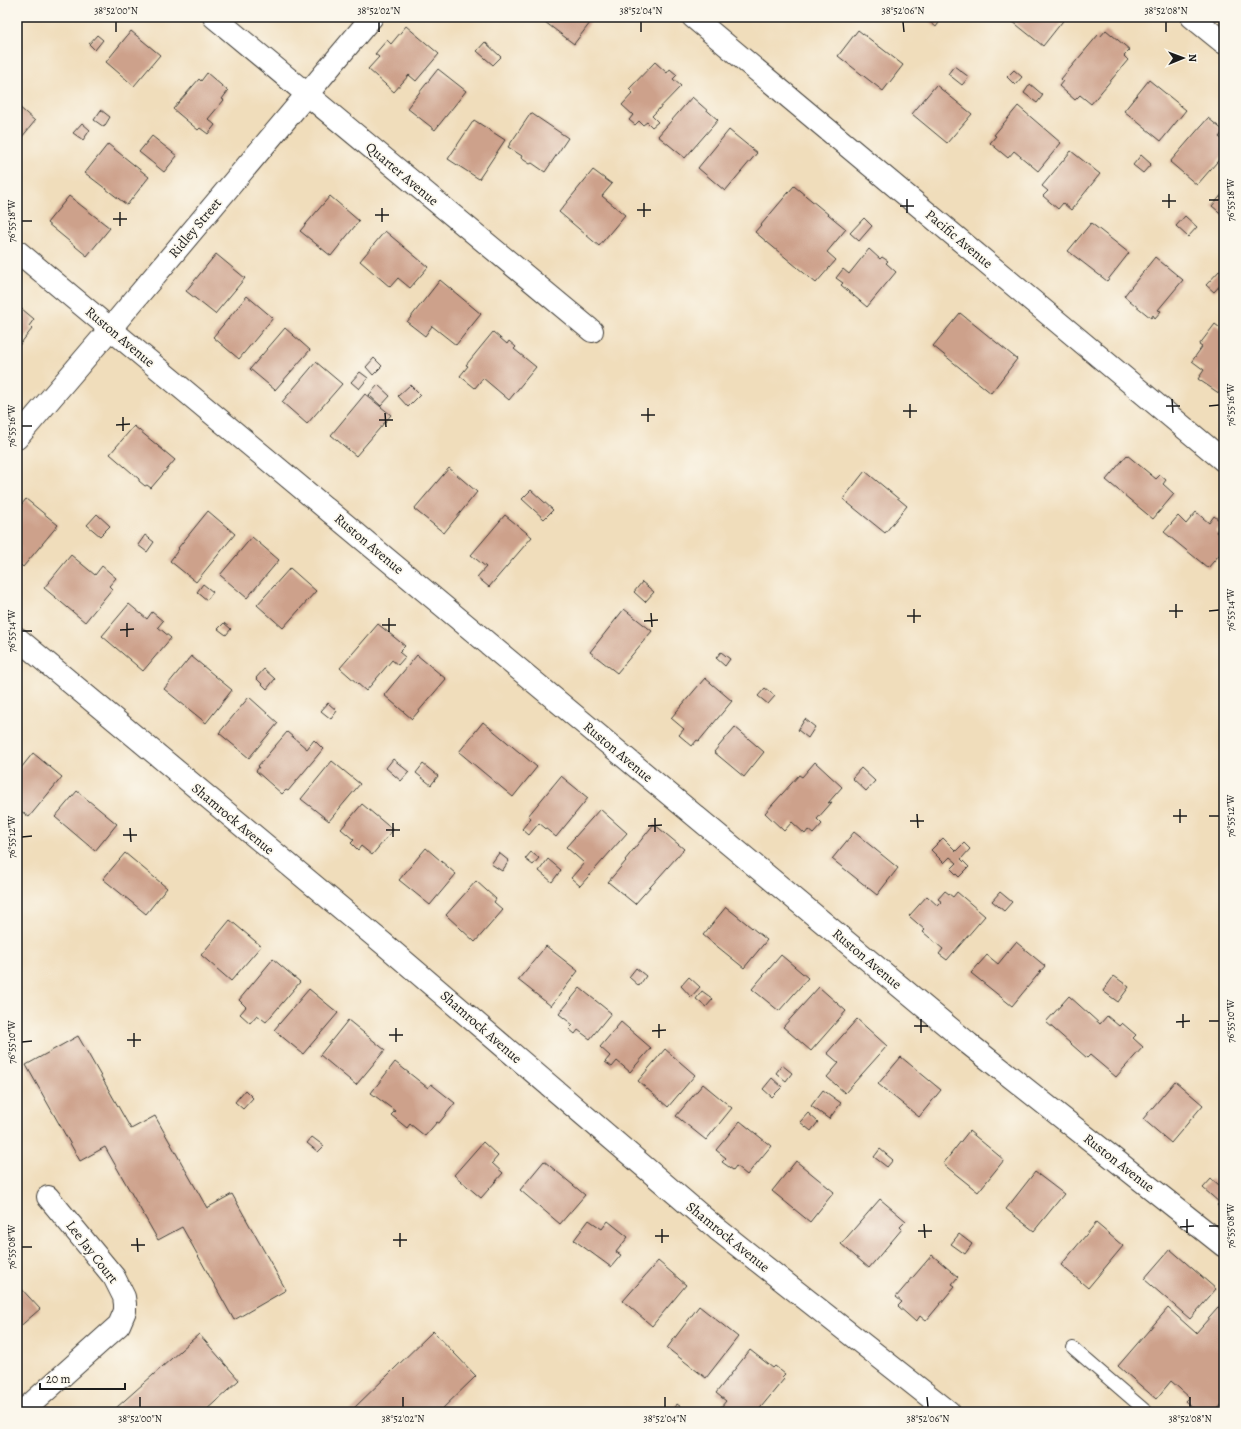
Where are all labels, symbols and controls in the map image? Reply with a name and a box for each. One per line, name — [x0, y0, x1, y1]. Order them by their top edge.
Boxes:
text: 38°52'00"N — [94, 4, 138, 17]
text: 38°52'02"N — [357, 4, 401, 17]
text: 38°52'04"N — [620, 4, 662, 17]
text: 38°52'06"N — [882, 4, 924, 17]
text: 38°52'08"N — [1144, 4, 1188, 17]
north arrow — [1163, 38, 1203, 78]
text: N — [1185, 54, 1200, 62]
street label: Quarter Avenue — [361, 138, 443, 210]
text: 76°55'18"W — [1224, 178, 1237, 221]
street label: Ridley Street — [164, 194, 226, 262]
text: 76°55'18"W — [5, 199, 18, 242]
street label: Pacific Avenue — [921, 205, 997, 273]
street label: Ruston Avenue — [81, 302, 159, 372]
text: 76°55'16"W — [1224, 383, 1237, 426]
text: 76°55'16"W — [5, 404, 18, 447]
street label: Ruston Avenue — [330, 509, 408, 579]
text: 76°55'14"W — [1224, 588, 1237, 631]
text: 76°55'14"W — [5, 609, 18, 652]
street label: Ruston Avenue — [579, 717, 657, 787]
street label: Shamrock Avenue — [188, 779, 278, 859]
text: 76°55'12"W — [1224, 794, 1237, 837]
text: 76°55'12"W — [5, 815, 18, 858]
street label: Ruston Avenue — [828, 924, 906, 994]
street label: Shamrock Avenue — [436, 986, 526, 1068]
text: 76°55'10"W — [1224, 999, 1237, 1043]
text: 76°55'10"W — [5, 1020, 18, 1064]
street label: Ruston Avenue — [1080, 1129, 1158, 1197]
street label: Shamrock Avenue — [682, 1197, 774, 1277]
text: 76°55'08"W — [1224, 1203, 1237, 1248]
street label: Lee Jay Court — [61, 1217, 123, 1288]
text: 76°55'08"W — [5, 1224, 18, 1269]
scale bar — [40, 1365, 125, 1391]
text: 20 m — [46, 1371, 70, 1387]
text: 38°52'00"N — [118, 1412, 162, 1425]
text: 38°52'02"N — [381, 1412, 425, 1425]
text: 38°52'04"N — [644, 1412, 686, 1425]
text: 38°52'06"N — [907, 1412, 949, 1425]
text: 38°52'08"N — [1168, 1412, 1212, 1425]

